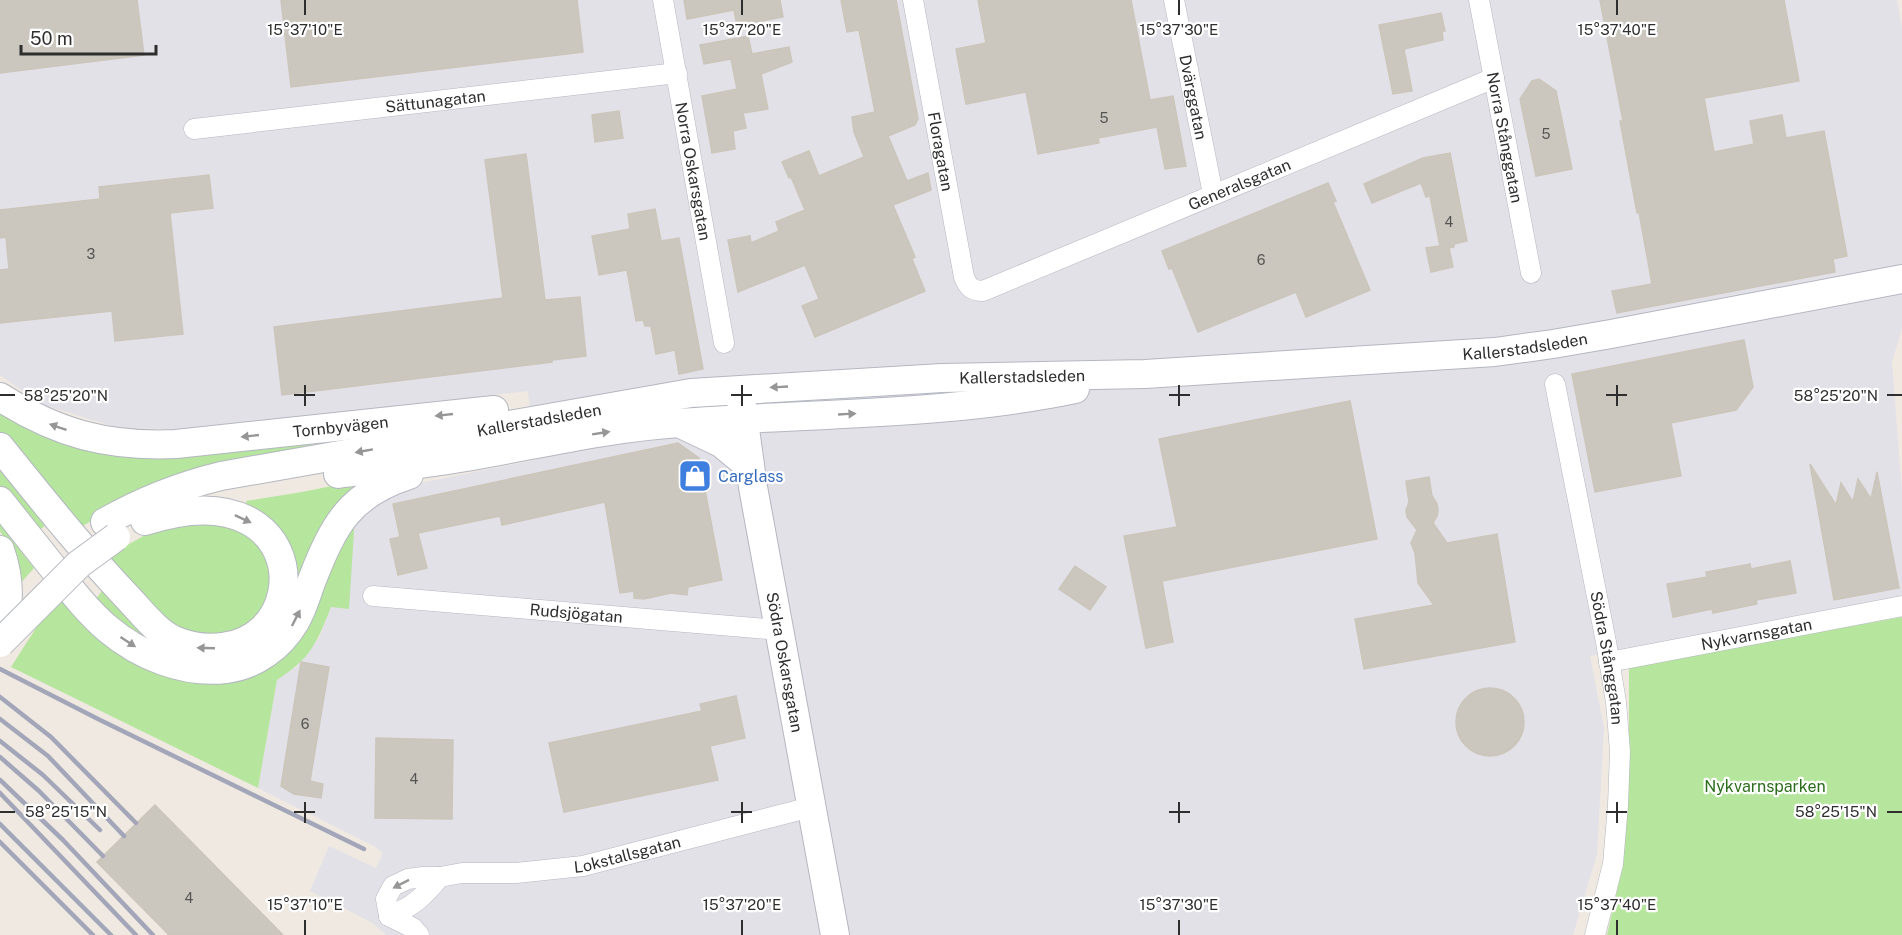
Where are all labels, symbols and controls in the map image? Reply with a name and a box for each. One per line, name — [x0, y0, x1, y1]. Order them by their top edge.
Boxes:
scale bar — [21, 18, 156, 56]
text: 15°37'10"E — [267, 21, 343, 38]
text: 15°37'20"E — [703, 21, 781, 38]
text: 15°37'30"E — [1140, 21, 1218, 38]
text: 15°37'40"E — [1578, 21, 1656, 38]
text: 50 m — [30, 28, 73, 49]
street label: Dvärggatan — [1176, 53, 1211, 141]
street label: Norra Stånggatan — [1483, 70, 1527, 205]
street label: Sättunagatan — [384, 86, 487, 116]
street label: Norra Oskarsgatan — [672, 101, 715, 242]
street label: Floragatan — [924, 110, 958, 193]
house number: 5 — [1100, 110, 1109, 126]
house number: 5 — [1542, 126, 1551, 142]
street label: Generalsgatan — [1185, 154, 1293, 214]
house number: 4 — [1445, 214, 1454, 230]
house number: 3 — [87, 246, 96, 262]
house number: 6 — [1257, 252, 1266, 268]
street label: Kallerstadsleden — [1462, 329, 1589, 364]
street label: Kallerstadsleden — [959, 366, 1085, 387]
one-way arrow — [769, 382, 788, 391]
text: 58°25'20"N — [24, 387, 108, 404]
text: 58°25'20"N — [1794, 387, 1878, 404]
street label: Kallerstadsleden — [475, 400, 603, 440]
one-way arrow — [838, 409, 857, 418]
one-way arrow — [435, 411, 454, 420]
street label: Tornbyvägen — [292, 412, 389, 441]
one-way arrow — [49, 422, 67, 432]
one-way arrow — [591, 428, 610, 437]
one-way arrow — [241, 431, 260, 441]
one-way arrow — [355, 447, 374, 456]
shop icon: Carglass — [677, 458, 713, 494]
place label: Carglass — [718, 467, 783, 486]
one-way arrow — [234, 515, 251, 524]
street label: Södra Stånggatan — [1587, 590, 1627, 725]
street label: Södra Oskarsgatan — [763, 591, 807, 734]
street label: Rudsjögatan — [529, 600, 624, 626]
one-way arrow — [292, 609, 301, 626]
street label: Nykvarnsgatan — [1699, 614, 1813, 654]
one-way arrow — [120, 637, 136, 648]
one-way arrow — [196, 643, 215, 652]
house number: 6 — [301, 716, 310, 732]
house number: 4 — [410, 771, 419, 787]
park label: Nykvarnsparken — [1704, 777, 1826, 796]
text: 58°25'15"N — [25, 803, 107, 820]
text: 58°25'15"N — [1795, 803, 1877, 820]
street label: Lokstallsgatan — [573, 832, 683, 876]
one-way arrow — [392, 878, 410, 888]
house number: 4 — [185, 890, 194, 906]
text: 15°37'10"E — [267, 896, 343, 913]
text: 15°37'20"E — [703, 896, 781, 913]
text: 15°37'30"E — [1140, 896, 1218, 913]
text: 15°37'40"E — [1578, 896, 1656, 913]

